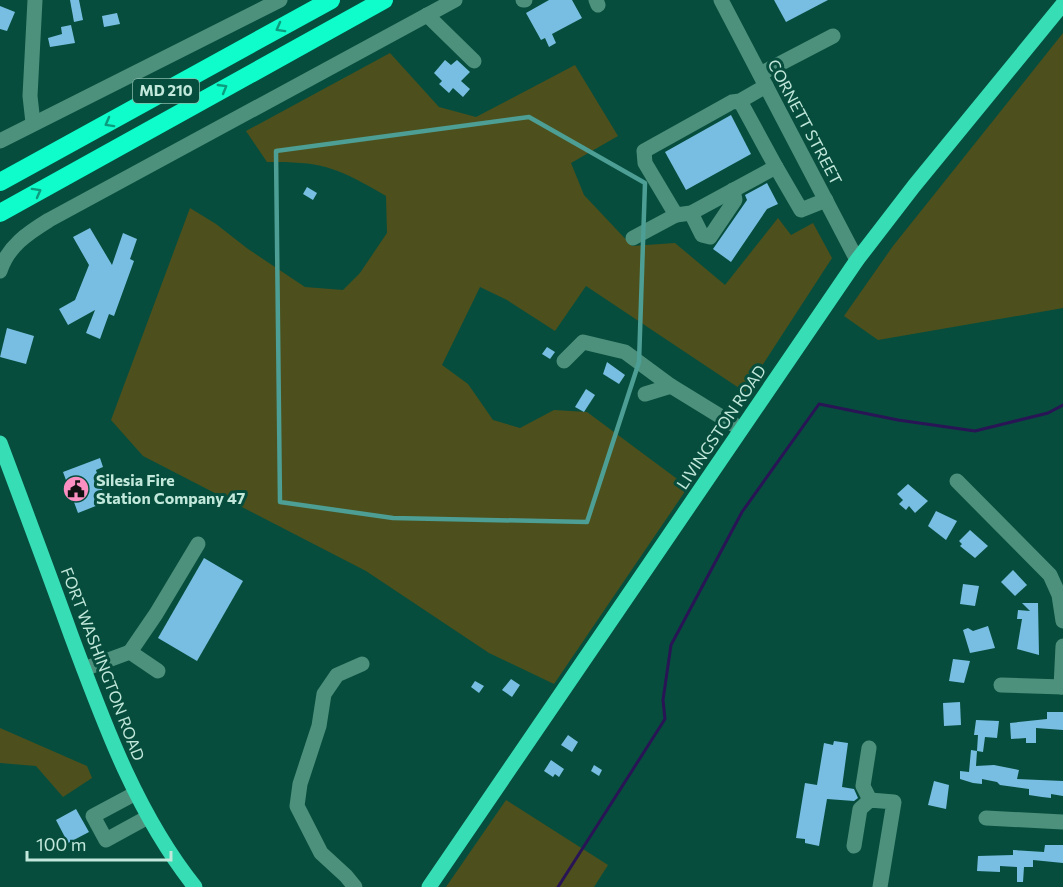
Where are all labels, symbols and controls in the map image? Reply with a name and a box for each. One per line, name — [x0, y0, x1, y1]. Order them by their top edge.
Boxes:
one-way arrow — [275, 21, 286, 32]
street label: CORNETT STREET — [764, 56, 847, 188]
road number: MD 210 — [133, 79, 199, 103]
one-way arrow — [217, 83, 227, 95]
one-way arrow — [105, 116, 115, 127]
one-way arrow — [31, 188, 41, 199]
street label: LIVINGSTON ROAD — [672, 361, 769, 493]
place label: Silesia Fire Station Company 47 — [96, 470, 245, 507]
public building icon: Silesia Fire Station Company 47 — [61, 474, 91, 504]
street label: FORT WASHINGTON ROAD — [58, 565, 149, 763]
scale bar — [27, 824, 171, 862]
text: 100 m — [36, 833, 86, 855]

